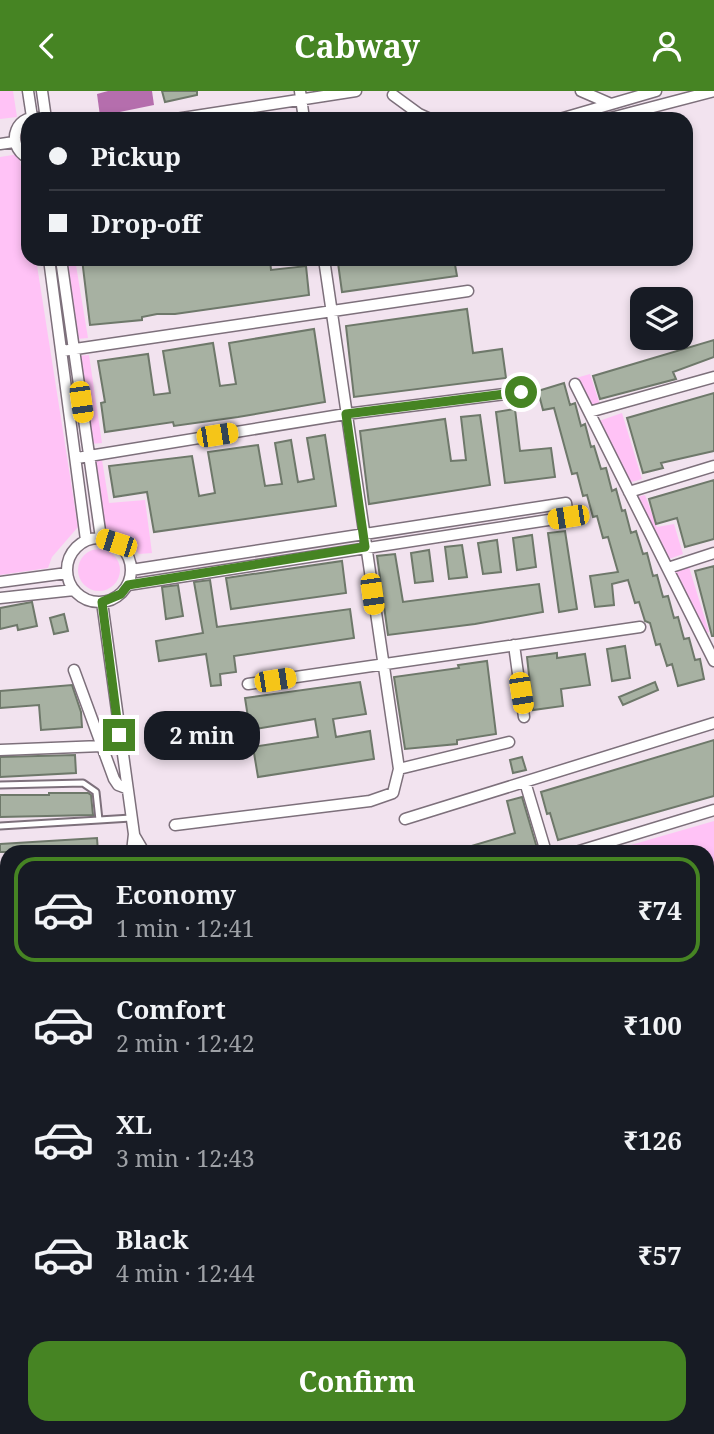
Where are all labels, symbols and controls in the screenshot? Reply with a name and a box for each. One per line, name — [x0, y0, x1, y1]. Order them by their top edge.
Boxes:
text: Cabway — [294, 24, 420, 67]
icon: back — [28, 27, 66, 65]
icon: person — [648, 27, 686, 65]
text: Pickup — [91, 138, 181, 174]
text: Drop-off — [91, 205, 201, 241]
map controls — [630, 287, 693, 350]
button: layers — [630, 287, 693, 350]
route start — [505, 376, 537, 408]
car — [68, 380, 95, 424]
car — [195, 421, 240, 449]
car — [546, 503, 591, 531]
car — [93, 527, 140, 559]
car — [359, 572, 386, 616]
car — [253, 666, 298, 694]
car — [508, 671, 535, 715]
callout: 2 min — [144, 711, 259, 759]
route end — [103, 719, 135, 751]
text: 2 min — [169, 719, 235, 751]
text: Economy — [116, 876, 236, 912]
icon: car — [32, 878, 95, 941]
text: ₹74 — [638, 892, 682, 928]
text: 1 min · 12:41 — [116, 912, 254, 944]
text: Comfort — [116, 991, 226, 1027]
icon: car — [32, 993, 95, 1056]
text: ₹100 — [623, 1007, 682, 1043]
text: 2 min · 12:42 — [116, 1027, 254, 1059]
text: XL — [116, 1106, 152, 1142]
icon: car — [32, 1108, 95, 1171]
text: ₹126 — [623, 1122, 682, 1158]
text: 3 min · 12:43 — [116, 1142, 254, 1174]
text: Black — [116, 1221, 189, 1257]
icon: car — [32, 1223, 95, 1286]
text: ₹57 — [638, 1237, 682, 1273]
text: 4 min · 12:44 — [116, 1257, 254, 1289]
button: Confirm — [28, 1341, 686, 1421]

